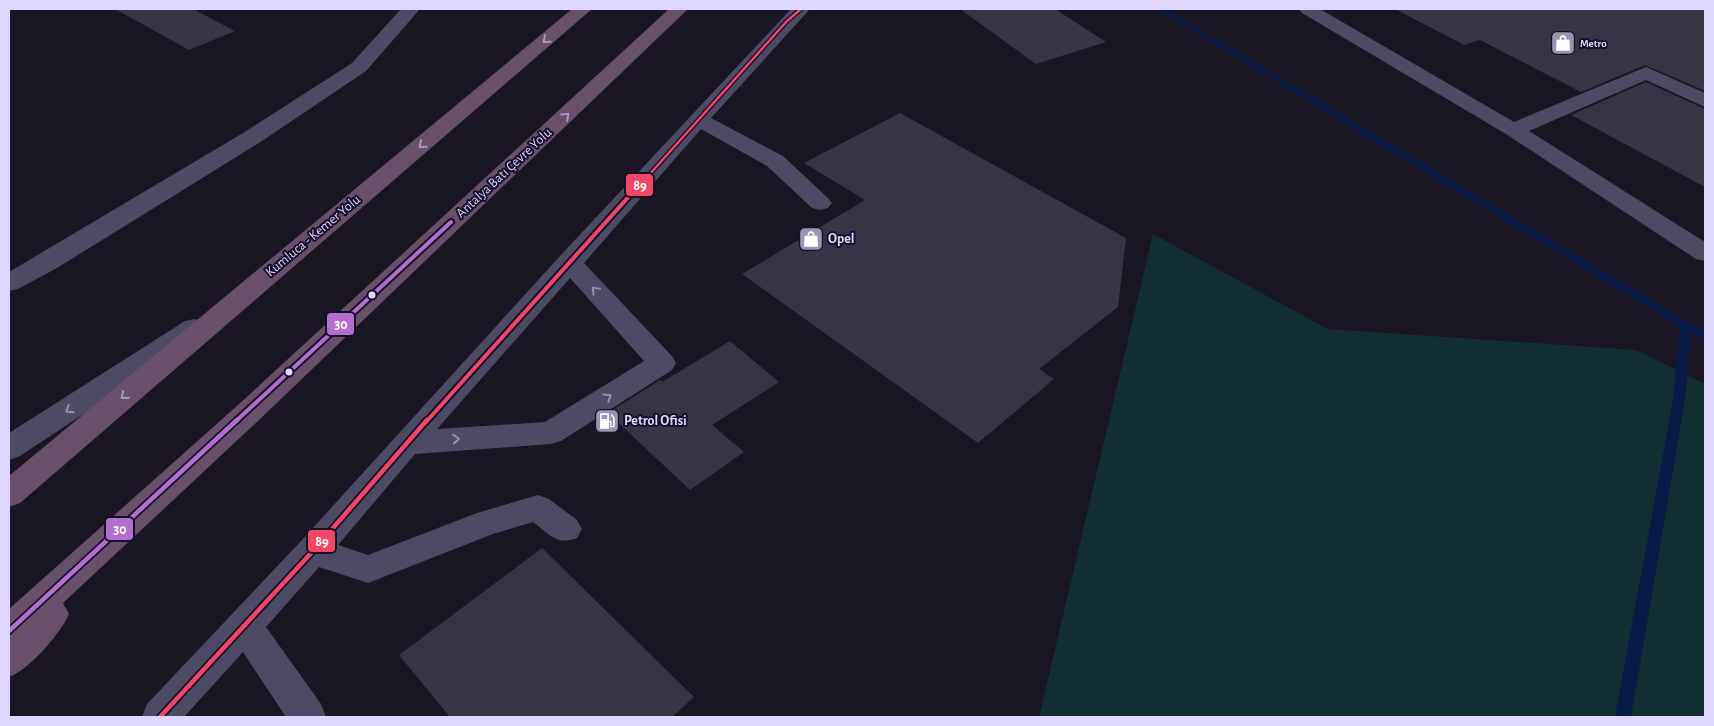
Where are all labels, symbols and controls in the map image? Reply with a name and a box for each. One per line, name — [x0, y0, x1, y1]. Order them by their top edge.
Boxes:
shop icon: Metro — [1550, 30, 1576, 56]
one-way arrow — [543, 35, 552, 43]
place label: Metro — [1580, 38, 1607, 49]
one-way arrow — [560, 113, 569, 122]
street label: Antalya Batı Çevre Yolu — [454, 125, 554, 221]
one-way arrow — [418, 139, 427, 148]
line badge: 89 — [625, 173, 654, 197]
text: 89 — [633, 179, 647, 193]
street label: Kumluca - Kemer Yolu — [263, 192, 363, 280]
shop icon: Opel — [798, 226, 824, 252]
place label: Opel — [828, 232, 855, 246]
one-way arrow — [592, 287, 601, 296]
unlabelled marker — [367, 290, 377, 300]
line badge: 30 — [326, 312, 355, 336]
text: 30 — [334, 318, 348, 332]
unlabelled marker — [284, 367, 294, 377]
one-way arrow — [120, 391, 129, 400]
one-way arrow — [602, 394, 611, 403]
one-way arrow — [65, 403, 74, 413]
fuel station icon: Petrol Ofisi — [594, 408, 620, 434]
place label: Petrol Ofisi — [624, 414, 687, 428]
one-way arrow — [452, 434, 460, 445]
line badge: 30 — [105, 517, 134, 541]
text: 30 — [113, 523, 127, 537]
line badge: 89 — [307, 529, 336, 553]
text: 89 — [315, 535, 329, 549]

